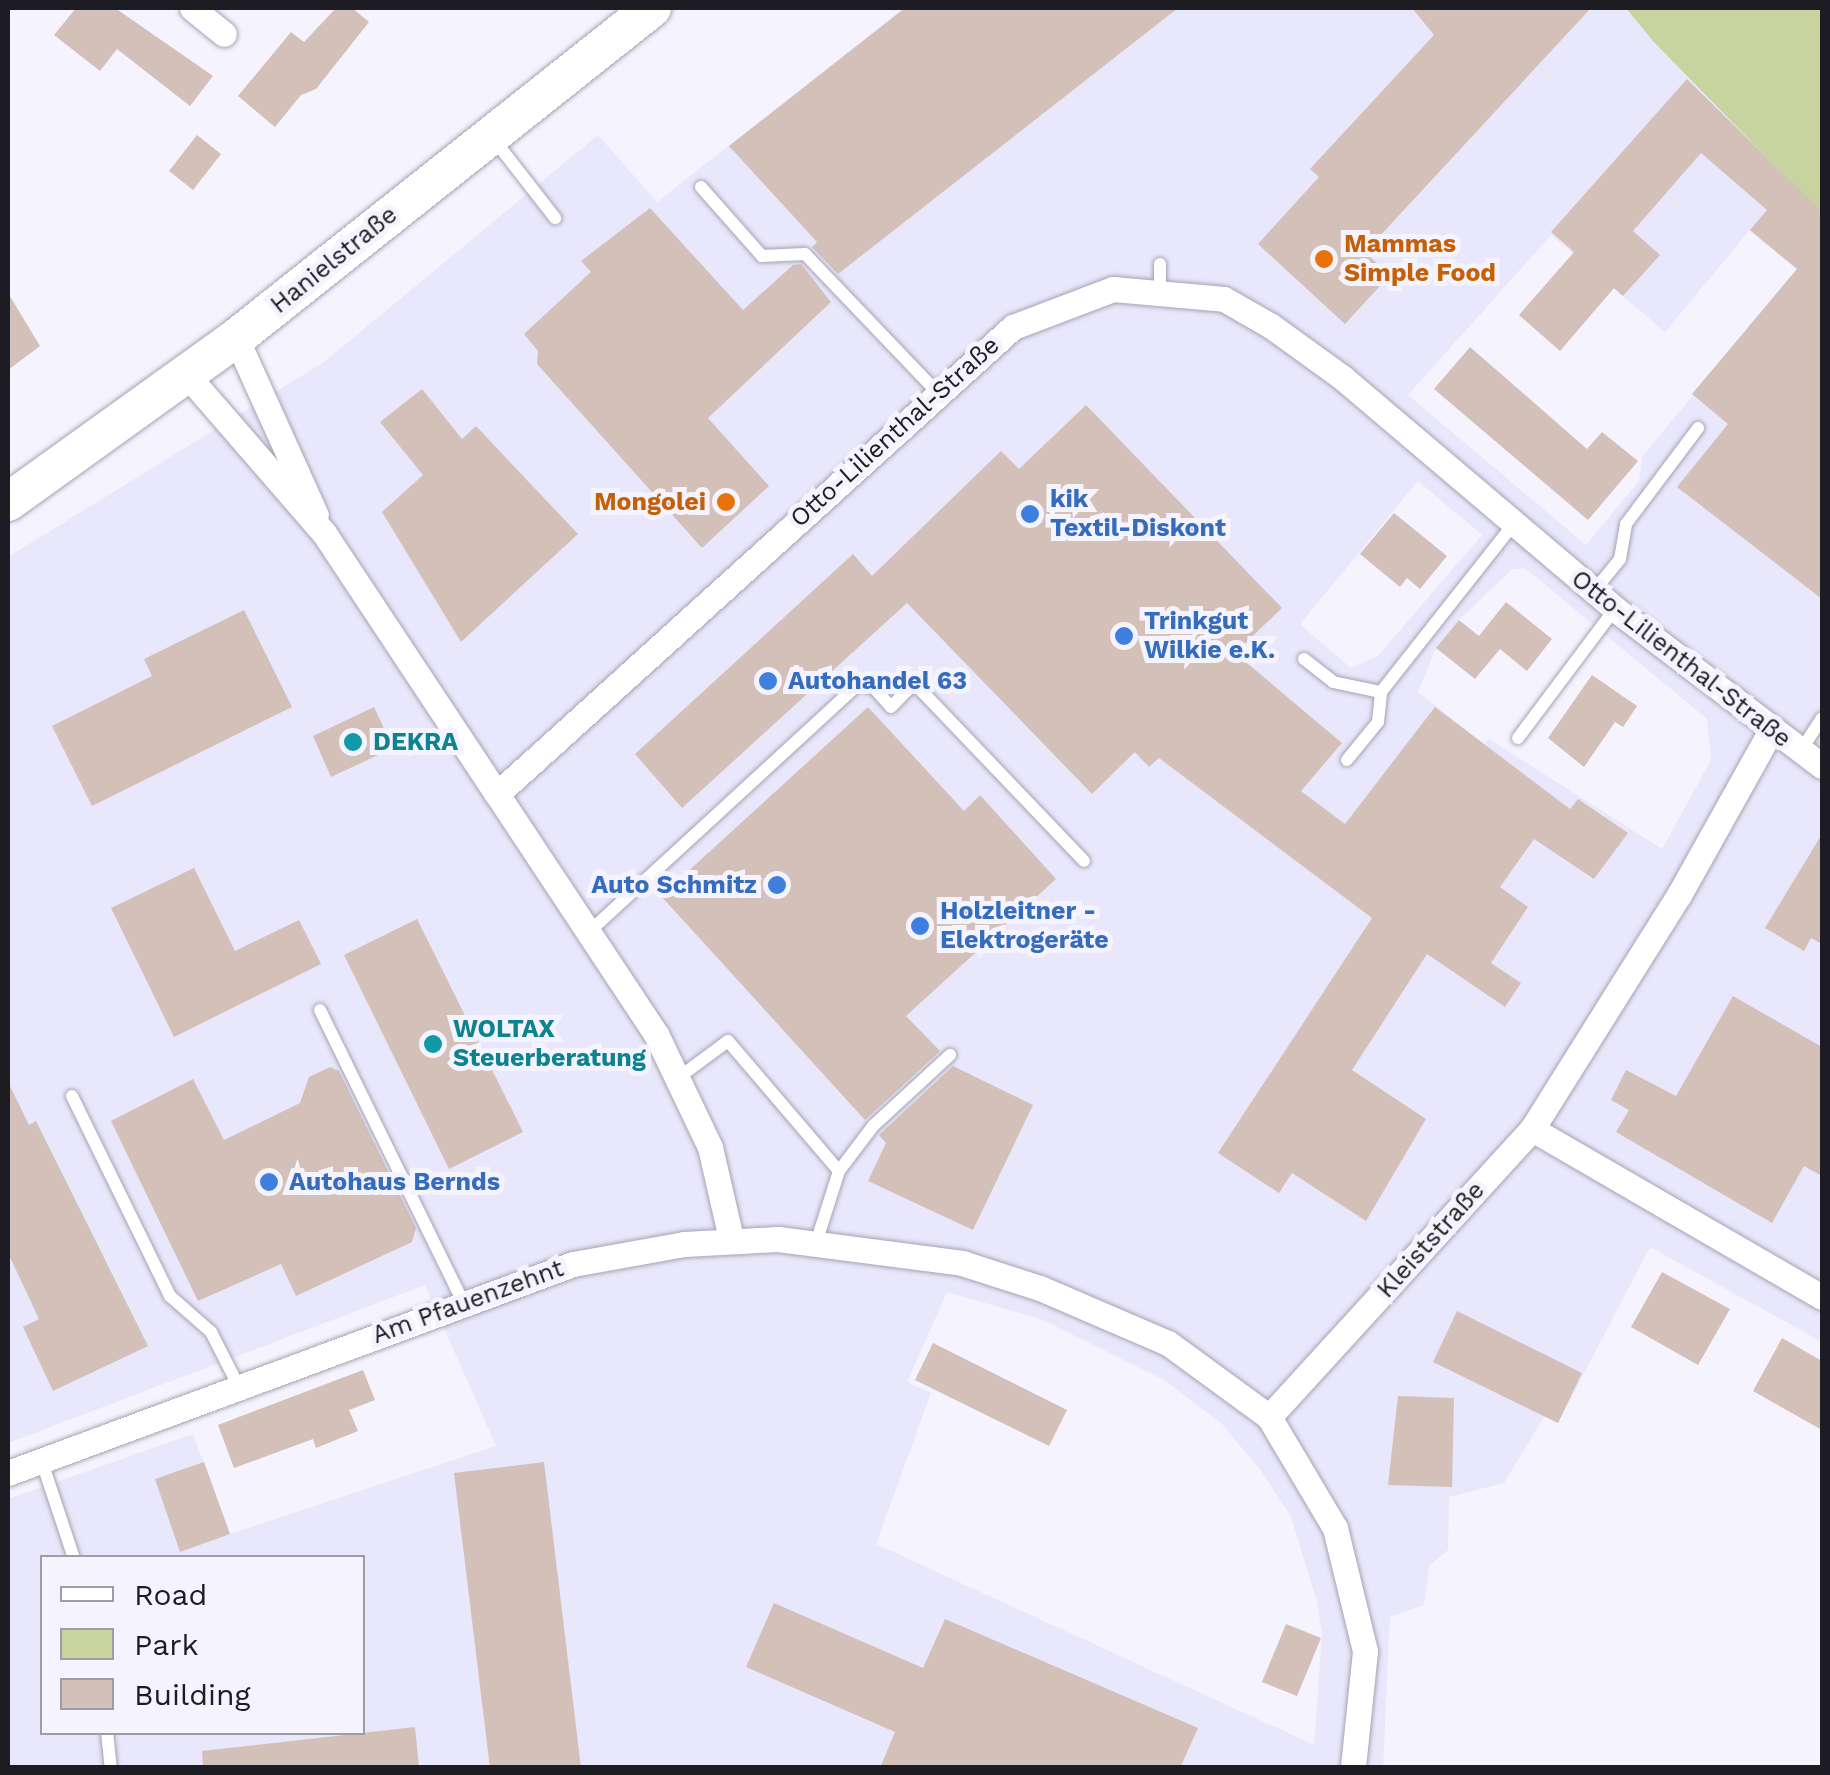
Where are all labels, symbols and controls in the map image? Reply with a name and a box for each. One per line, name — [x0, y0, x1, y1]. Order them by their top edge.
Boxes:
street label: Hanielstraße — [265, 200, 403, 320]
place label: Mammas Simple Food — [1344, 230, 1496, 289]
marker: Mammas Simple Food — [1313, 248, 1335, 270]
street label: Otto-Lilienthal-Straße — [784, 330, 1006, 534]
place label: kik Textil-Diskont — [1050, 485, 1226, 544]
place label: Mongolei — [594, 487, 706, 517]
marker: Mongolei — [715, 491, 737, 513]
marker: kik Textil-Diskont — [1019, 503, 1041, 525]
street label: Otto-Lilienthal-Straße — [1565, 564, 1797, 754]
place label: Trinkgut Wilkie e.K. — [1144, 607, 1275, 666]
marker: Trinkgut Wilkie e.K. — [1113, 625, 1135, 647]
place label: Autohandel 63 — [788, 666, 967, 696]
marker: Autohandel 63 — [757, 670, 779, 692]
place label: DEKRA — [373, 727, 458, 757]
marker: DEKRA — [342, 731, 364, 753]
place label: Auto Schmitz — [591, 870, 757, 900]
marker: Auto Schmitz — [766, 874, 788, 896]
place label: Holzleitner - Elektrogeräte — [940, 897, 1109, 956]
marker: Holzleitner - Elektrogeräte — [909, 915, 931, 937]
place label: WOLTAX Steuerberatung — [453, 1015, 646, 1074]
marker: WOLTAX Steuerberatung — [422, 1033, 444, 1055]
place label: Autohaus Bernds — [289, 1167, 500, 1197]
marker: Autohaus Bernds — [258, 1171, 280, 1193]
street label: Kleiststraße — [1371, 1176, 1491, 1304]
street label: Am Pfauenzehnt — [368, 1253, 568, 1351]
legend — [40, 1555, 365, 1735]
text: Road — [134, 1577, 207, 1612]
text: Park — [134, 1627, 199, 1662]
text: Building — [134, 1677, 251, 1712]

